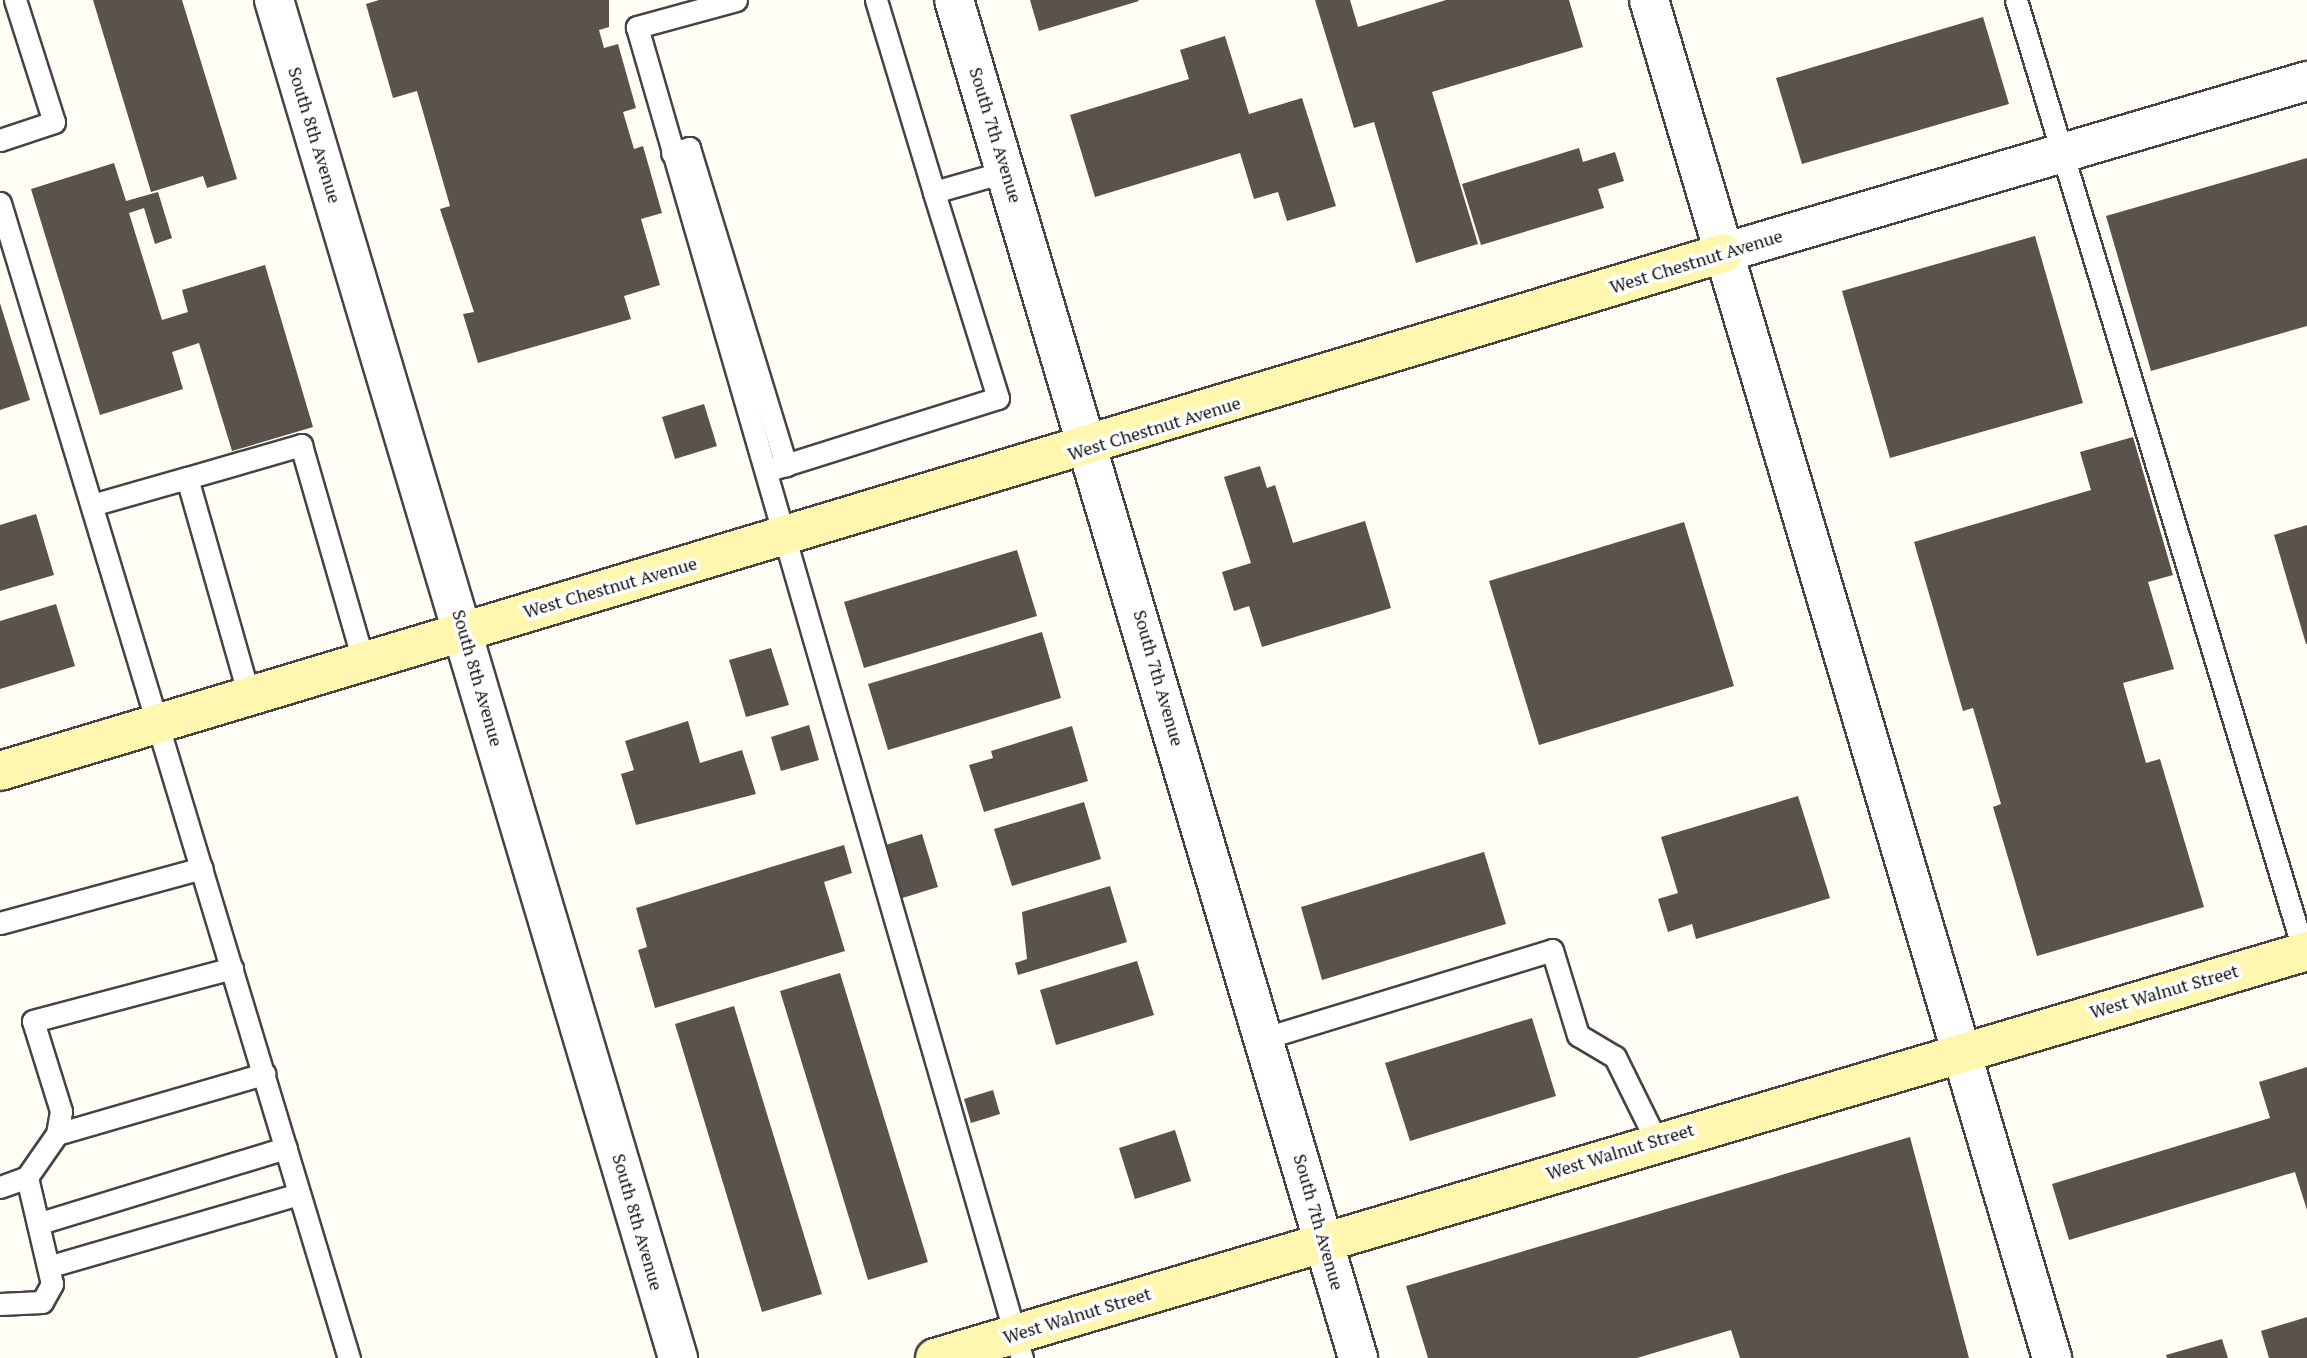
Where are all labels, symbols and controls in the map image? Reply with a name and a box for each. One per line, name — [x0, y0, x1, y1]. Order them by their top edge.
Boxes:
street label: South 8th Avenue — [284, 64, 346, 206]
street label: South 7th Avenue — [965, 64, 1027, 206]
street label: West Chestnut Avenue — [1607, 224, 1785, 298]
street label: West Chestnut Avenue — [1065, 391, 1243, 465]
street label: West Chestnut Avenue — [520, 552, 700, 622]
street label: South 8th Avenue — [448, 607, 508, 749]
street label: South 7th Avenue — [1129, 607, 1189, 749]
street label: West Walnut Street — [2087, 959, 2241, 1023]
street label: West Walnut Street — [1543, 1118, 1697, 1184]
street label: South 8th Avenue — [608, 1151, 668, 1293]
street label: South 7th Avenue — [1289, 1151, 1349, 1293]
street label: West Walnut Street — [1000, 1282, 1154, 1348]

